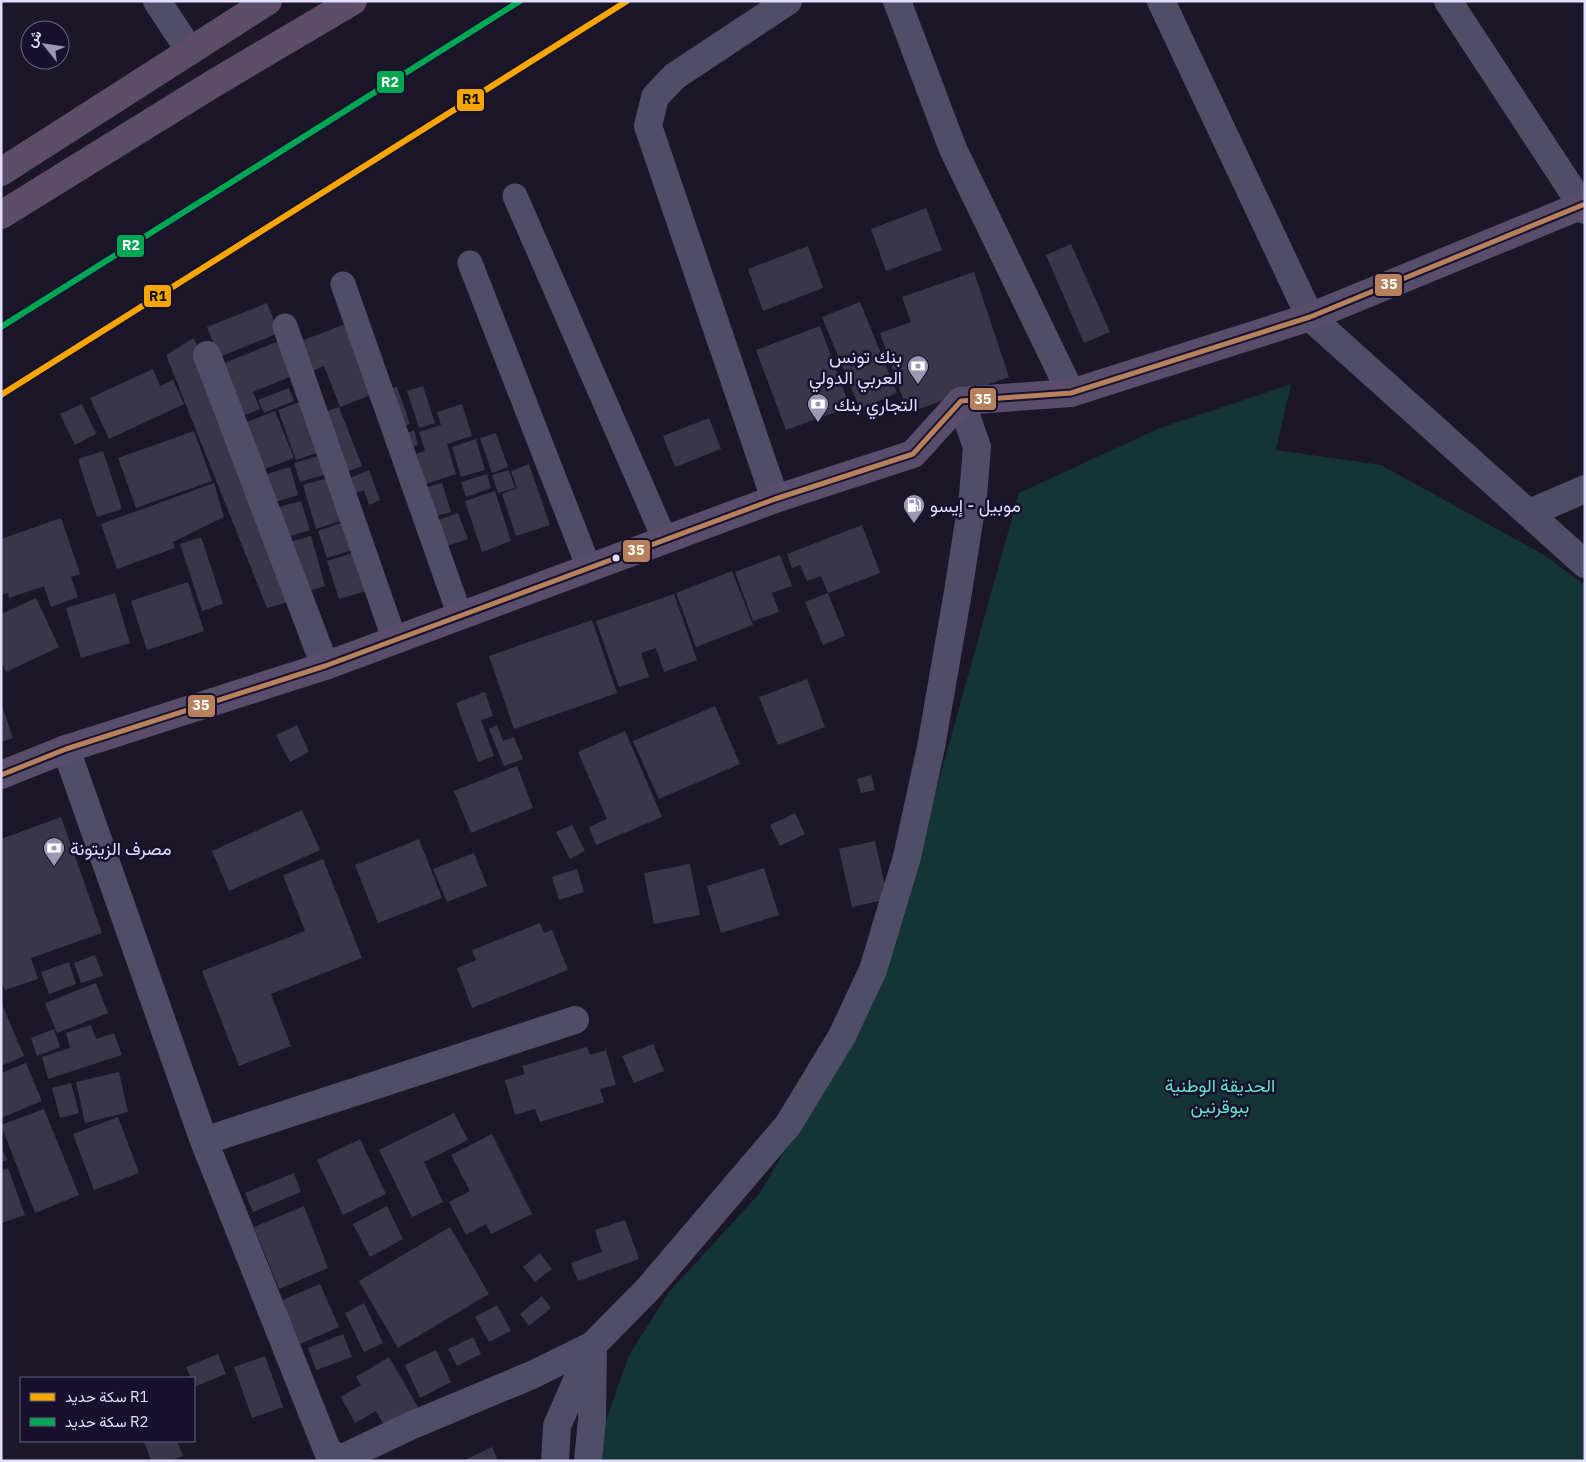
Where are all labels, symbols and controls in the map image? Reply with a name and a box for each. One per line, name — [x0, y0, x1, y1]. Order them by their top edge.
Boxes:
north arrow — [20, 20, 70, 70]
text: ش — [22, 27, 46, 50]
line badge: R2 — [376, 70, 405, 94]
text: R2 — [381, 73, 399, 91]
line badge: R1 — [456, 88, 485, 112]
text: R1 — [462, 90, 481, 108]
line badge: R2 — [116, 234, 145, 258]
text: R2 — [122, 236, 140, 254]
line badge: 35 — [1374, 273, 1403, 297]
text: 35 — [1381, 275, 1397, 293]
line badge: R1 — [143, 284, 172, 308]
text: R1 — [149, 287, 168, 305]
place label: بنك تونس العربي الدولي — [809, 345, 902, 393]
bank icon: بنك تونس العربي الدولي — [906, 354, 930, 385]
line badge: 35 — [969, 387, 997, 411]
text: 35 — [975, 390, 991, 408]
bank icon: التجاري بنك — [806, 392, 830, 423]
place label: التجاري بنك — [834, 393, 918, 420]
fuel station icon: موبيل - إيسو — [902, 493, 926, 524]
place label: موبيل - إيسو — [930, 494, 1021, 518]
line badge: 35 — [622, 539, 651, 563]
text: 35 — [628, 541, 644, 559]
unlabelled marker — [611, 553, 621, 563]
line badge: 35 — [187, 694, 216, 718]
text: 35 — [193, 696, 209, 714]
bank icon: مصرف الزيتونة — [42, 836, 66, 867]
place label: مصرف الزيتونة — [70, 837, 172, 860]
park label: الحديقة الوطنية ببوقرنين — [1165, 1074, 1275, 1118]
legend — [20, 1377, 195, 1442]
text: سكة حديد R1 — [65, 1387, 149, 1406]
text: سكة حديد R2 — [65, 1412, 149, 1431]

